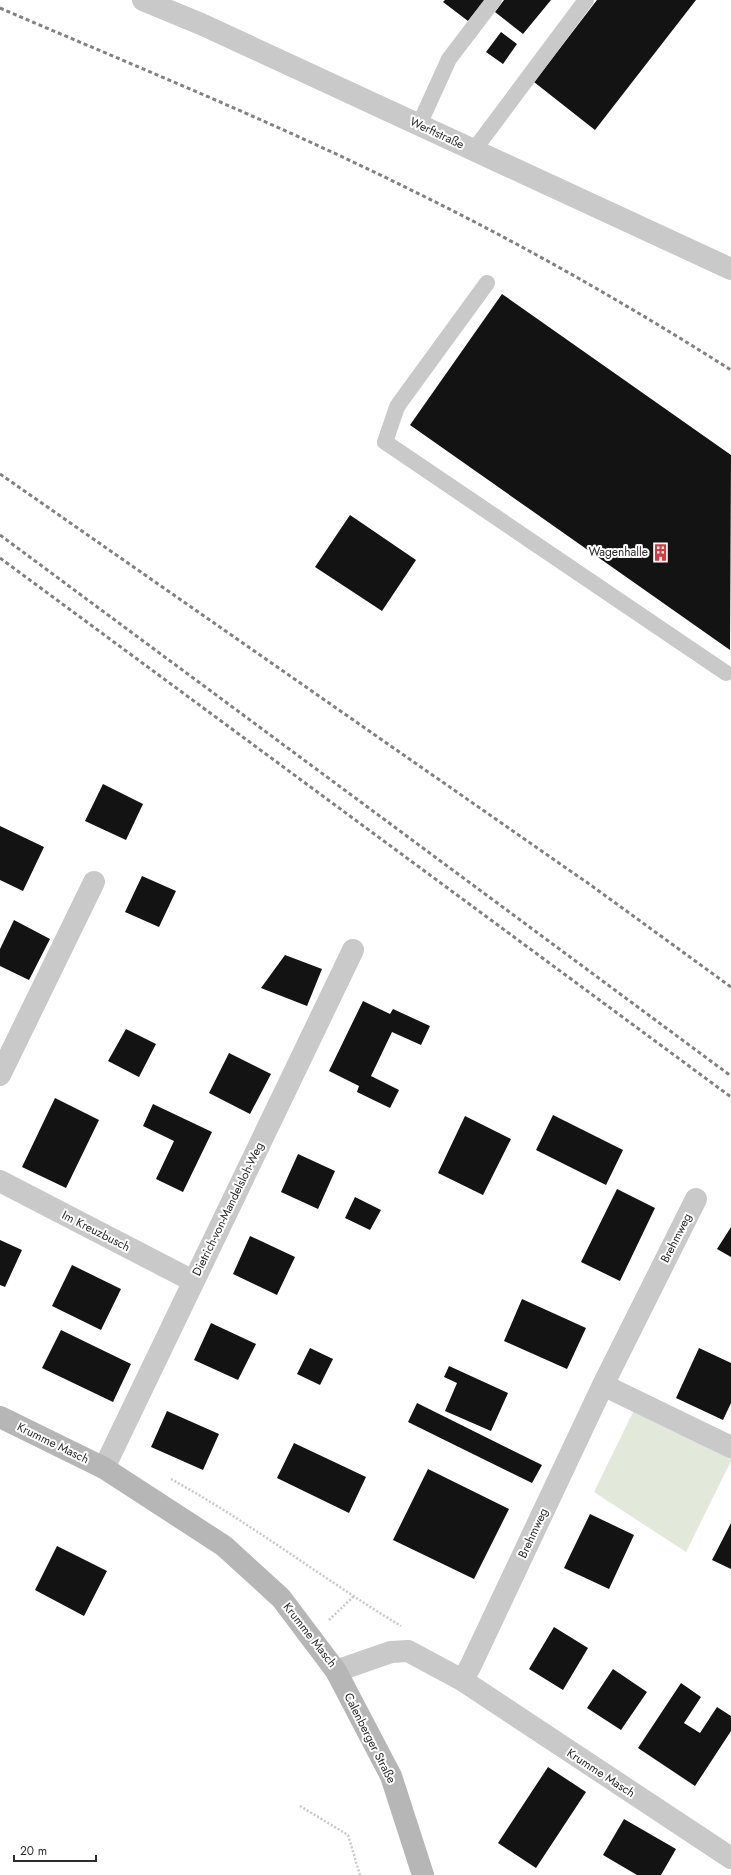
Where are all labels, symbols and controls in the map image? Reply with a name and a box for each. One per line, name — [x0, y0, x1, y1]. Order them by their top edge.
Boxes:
street label: Werftstraße — [407, 113, 467, 153]
building icon: Wagenhalle — [651, 542, 671, 562]
place label: Wagenhalle — [588, 543, 648, 561]
street label: Dietrich-von-Mandelsloh-Weg — [188, 1139, 268, 1279]
street label: Im Kreuzbusch — [59, 1206, 133, 1256]
street label: Brehmweg — [656, 1210, 696, 1266]
street label: Krumme Masch — [14, 1418, 92, 1468]
street label: Brehmweg — [514, 1505, 552, 1561]
street label: Krumme Masch — [279, 1599, 341, 1671]
street label: Calenberger Straße — [339, 1690, 401, 1786]
street label: Krumme Masch — [563, 1744, 639, 1802]
scale bar — [14, 1837, 96, 1863]
text: 20 m — [20, 1842, 47, 1860]

